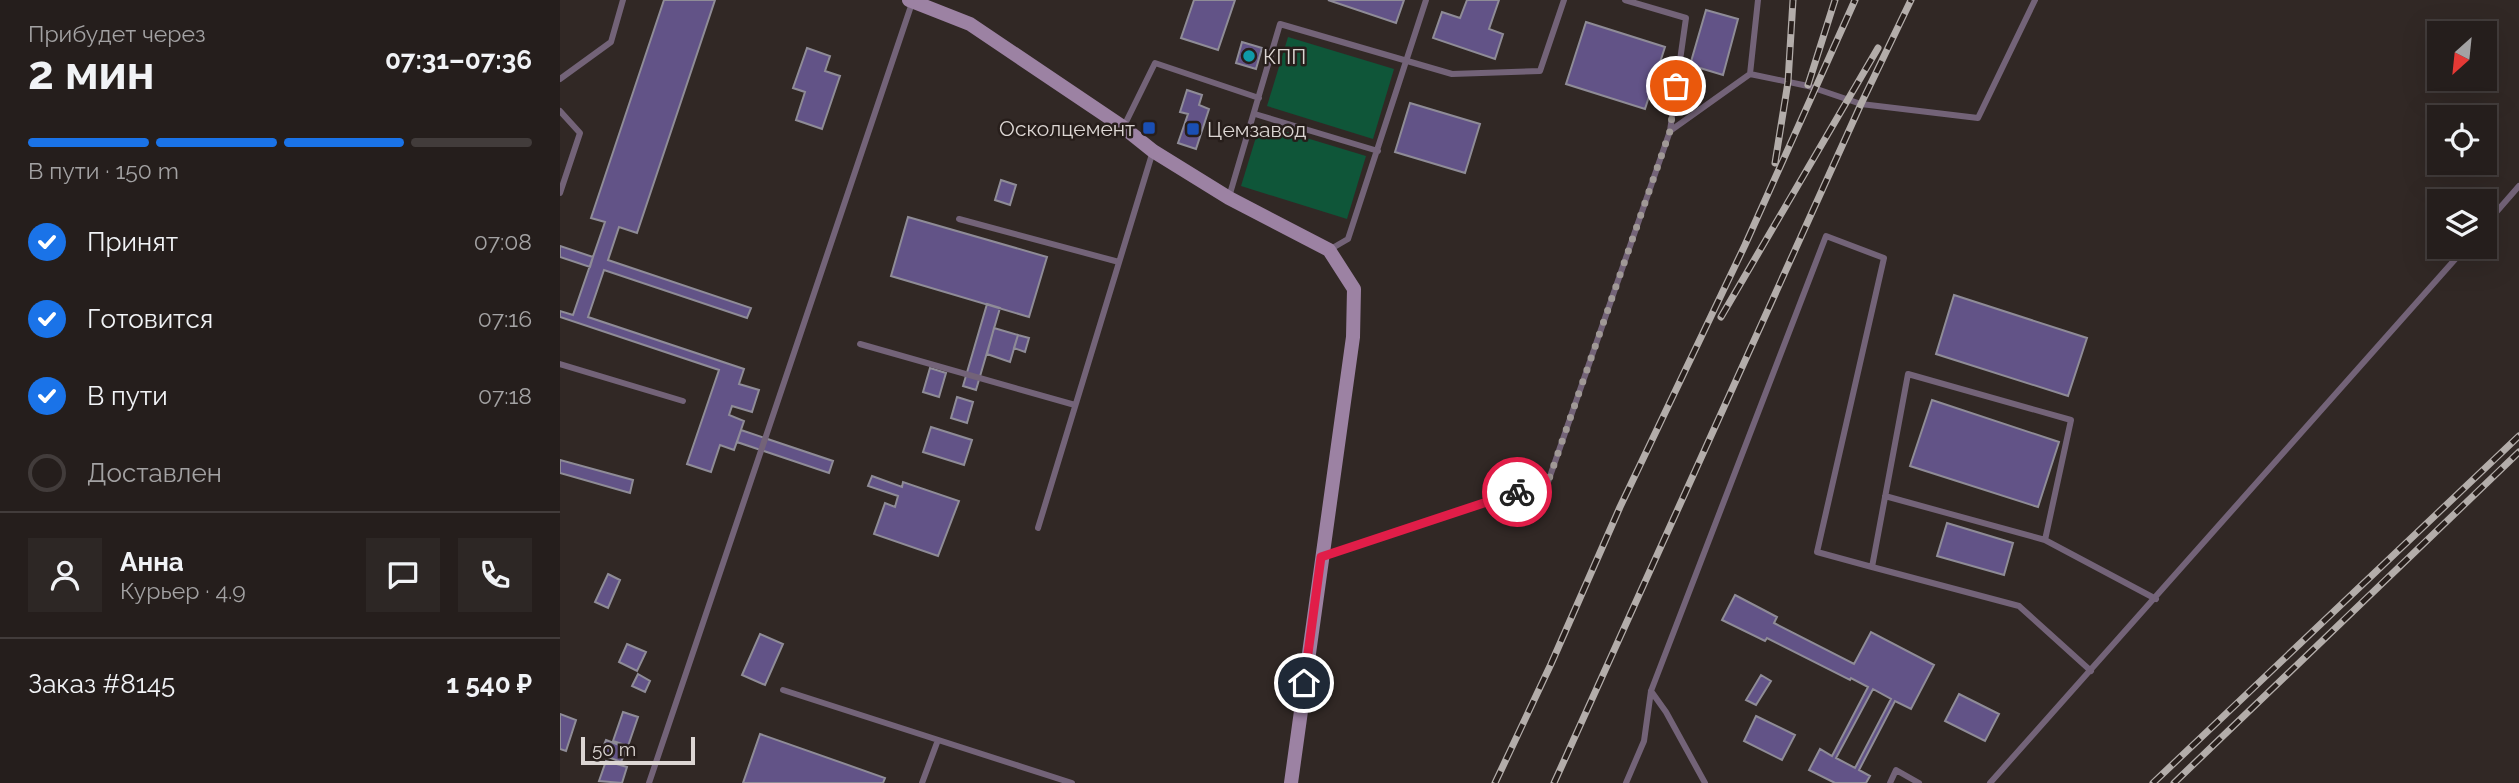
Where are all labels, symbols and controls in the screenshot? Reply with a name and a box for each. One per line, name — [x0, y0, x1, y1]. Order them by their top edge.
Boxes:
text: Прибудет через — [28, 20, 206, 47]
north arrow — [2427, 21, 2497, 91]
map controls — [2427, 21, 2497, 259]
place label: КПП — [1263, 44, 1306, 69]
text: 07:31–07:36 — [385, 45, 532, 75]
text: 2 мин — [28, 46, 155, 100]
marker: КПП — [1241, 48, 1257, 64]
pin — [1646, 56, 1706, 116]
icon: bag — [1657, 67, 1695, 105]
button: locate — [2427, 105, 2497, 175]
place label: Осколцемент — [999, 116, 1135, 141]
place label: Цемзавод — [1207, 117, 1306, 142]
marker: Осколцемент — [1141, 120, 1157, 136]
marker: Цемзавод — [1185, 121, 1201, 137]
text: В пути · 150 m — [28, 157, 179, 184]
button: layers — [2427, 189, 2497, 259]
icon: check — [28, 223, 66, 261]
text: Принят — [87, 227, 178, 257]
text: 07:08 — [474, 228, 532, 255]
icon: check — [28, 300, 66, 338]
text: Готовится — [87, 304, 213, 334]
text: 07:16 — [478, 305, 532, 332]
icon: check — [28, 377, 66, 415]
text: В пути — [87, 381, 168, 411]
text: 07:18 — [478, 382, 532, 409]
courier — [1482, 457, 1552, 527]
text: Доставлен — [87, 458, 222, 488]
icon: bike — [1498, 473, 1536, 511]
button: person — [28, 538, 102, 612]
button: chat — [366, 538, 440, 612]
button: phone — [458, 538, 532, 612]
text: Анна — [120, 547, 184, 577]
text: Курьер · 4.9 — [120, 577, 246, 604]
pin — [1274, 653, 1334, 713]
icon: home — [1285, 664, 1323, 702]
text: Заказ #8145 — [28, 669, 175, 699]
text: 1 540 ₽ — [446, 669, 532, 699]
scale bar — [581, 734, 695, 766]
text: 50 m — [592, 738, 636, 760]

